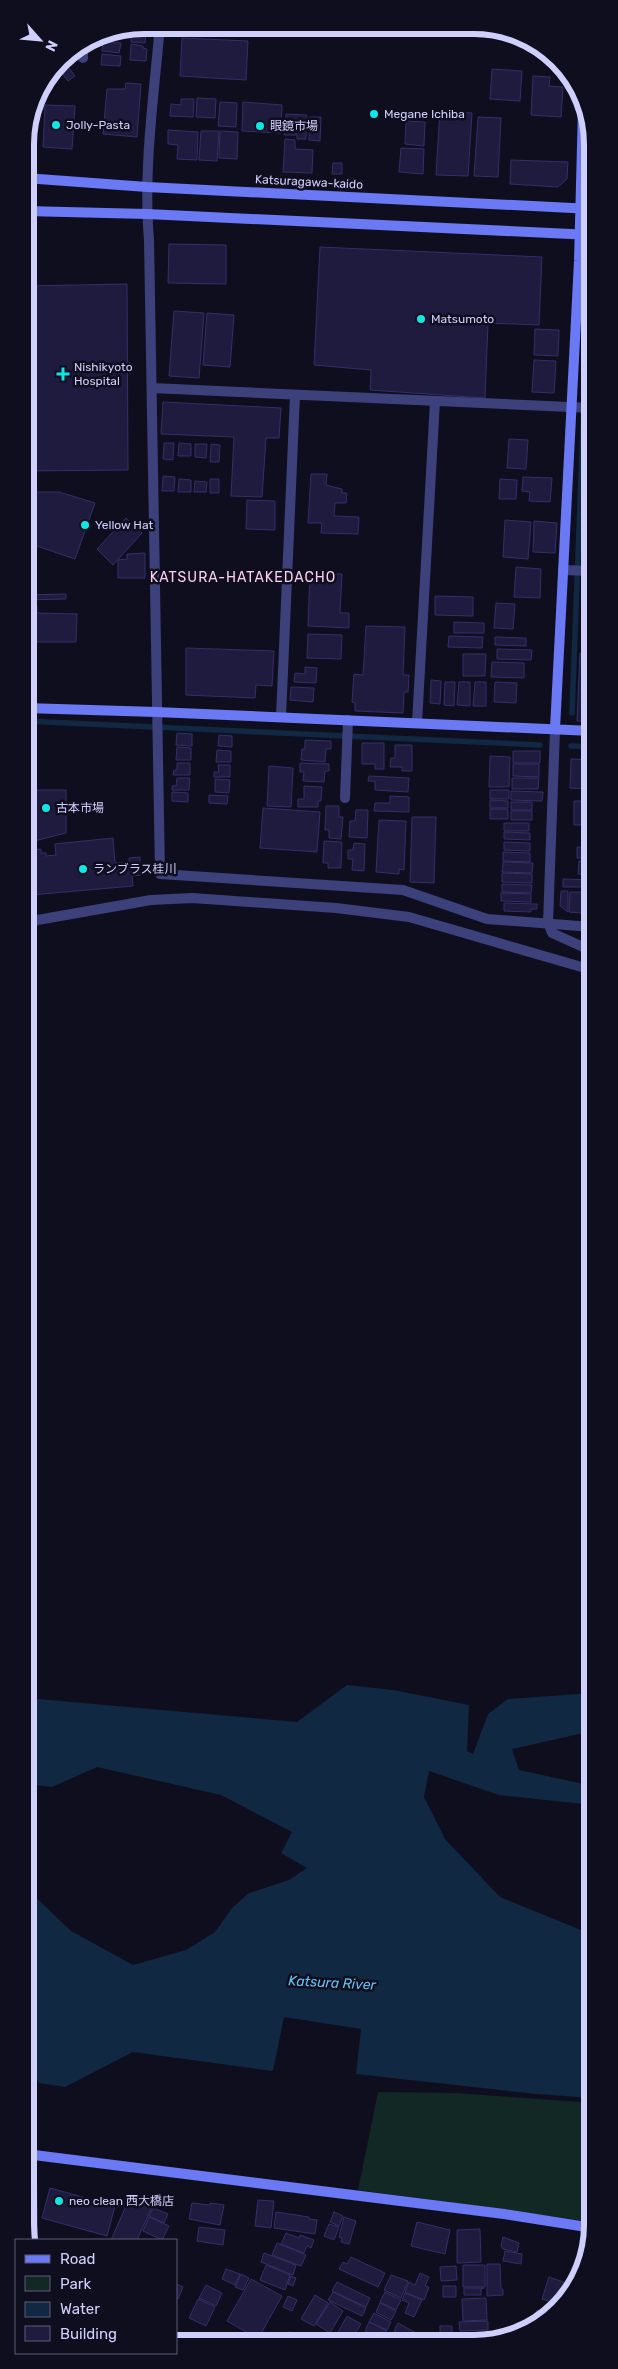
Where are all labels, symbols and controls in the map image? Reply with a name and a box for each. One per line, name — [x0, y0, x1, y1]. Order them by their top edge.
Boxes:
north arrow — [15, 15, 65, 65]
text: N — [41, 37, 61, 54]
place label: Megane Ichiba — [384, 107, 465, 121]
marker: Megane Ichiba — [368, 108, 380, 120]
place label: Jolly-Pasta — [66, 118, 130, 132]
marker: Jolly-Pasta — [50, 119, 62, 131]
place label: 眼鏡市場 — [270, 119, 318, 133]
marker: 眼鏡市場 — [254, 120, 266, 132]
street label: Katsuragawa-kaido — [255, 172, 363, 192]
place label: Matsumoto — [431, 312, 494, 326]
marker: Matsumoto — [415, 313, 427, 325]
place label: Nishikyoto Hospital — [74, 360, 133, 388]
marker: Nishikyoto Hospital — [56, 367, 70, 381]
place label: Yellow Hat — [95, 518, 153, 532]
marker: Yellow Hat — [79, 519, 91, 531]
district label: KATSURA-HATAKEDACHO — [150, 569, 336, 586]
place label: 古本市場 — [56, 801, 104, 815]
marker: 古本市場 — [40, 802, 52, 814]
place label: ランブラス桂川 — [93, 862, 176, 876]
marker: ランブラス桂川 — [77, 863, 89, 875]
water label: Katsura River — [288, 1972, 377, 1994]
place label: neo clean 西大橋店 — [69, 2194, 174, 2208]
marker: neo clean 西大橋店 — [53, 2195, 65, 2207]
legend — [15, 2239, 178, 2354]
text: Road — [60, 2250, 96, 2268]
text: Park — [60, 2275, 91, 2293]
text: Water — [60, 2300, 100, 2318]
text: Building — [60, 2325, 117, 2343]

